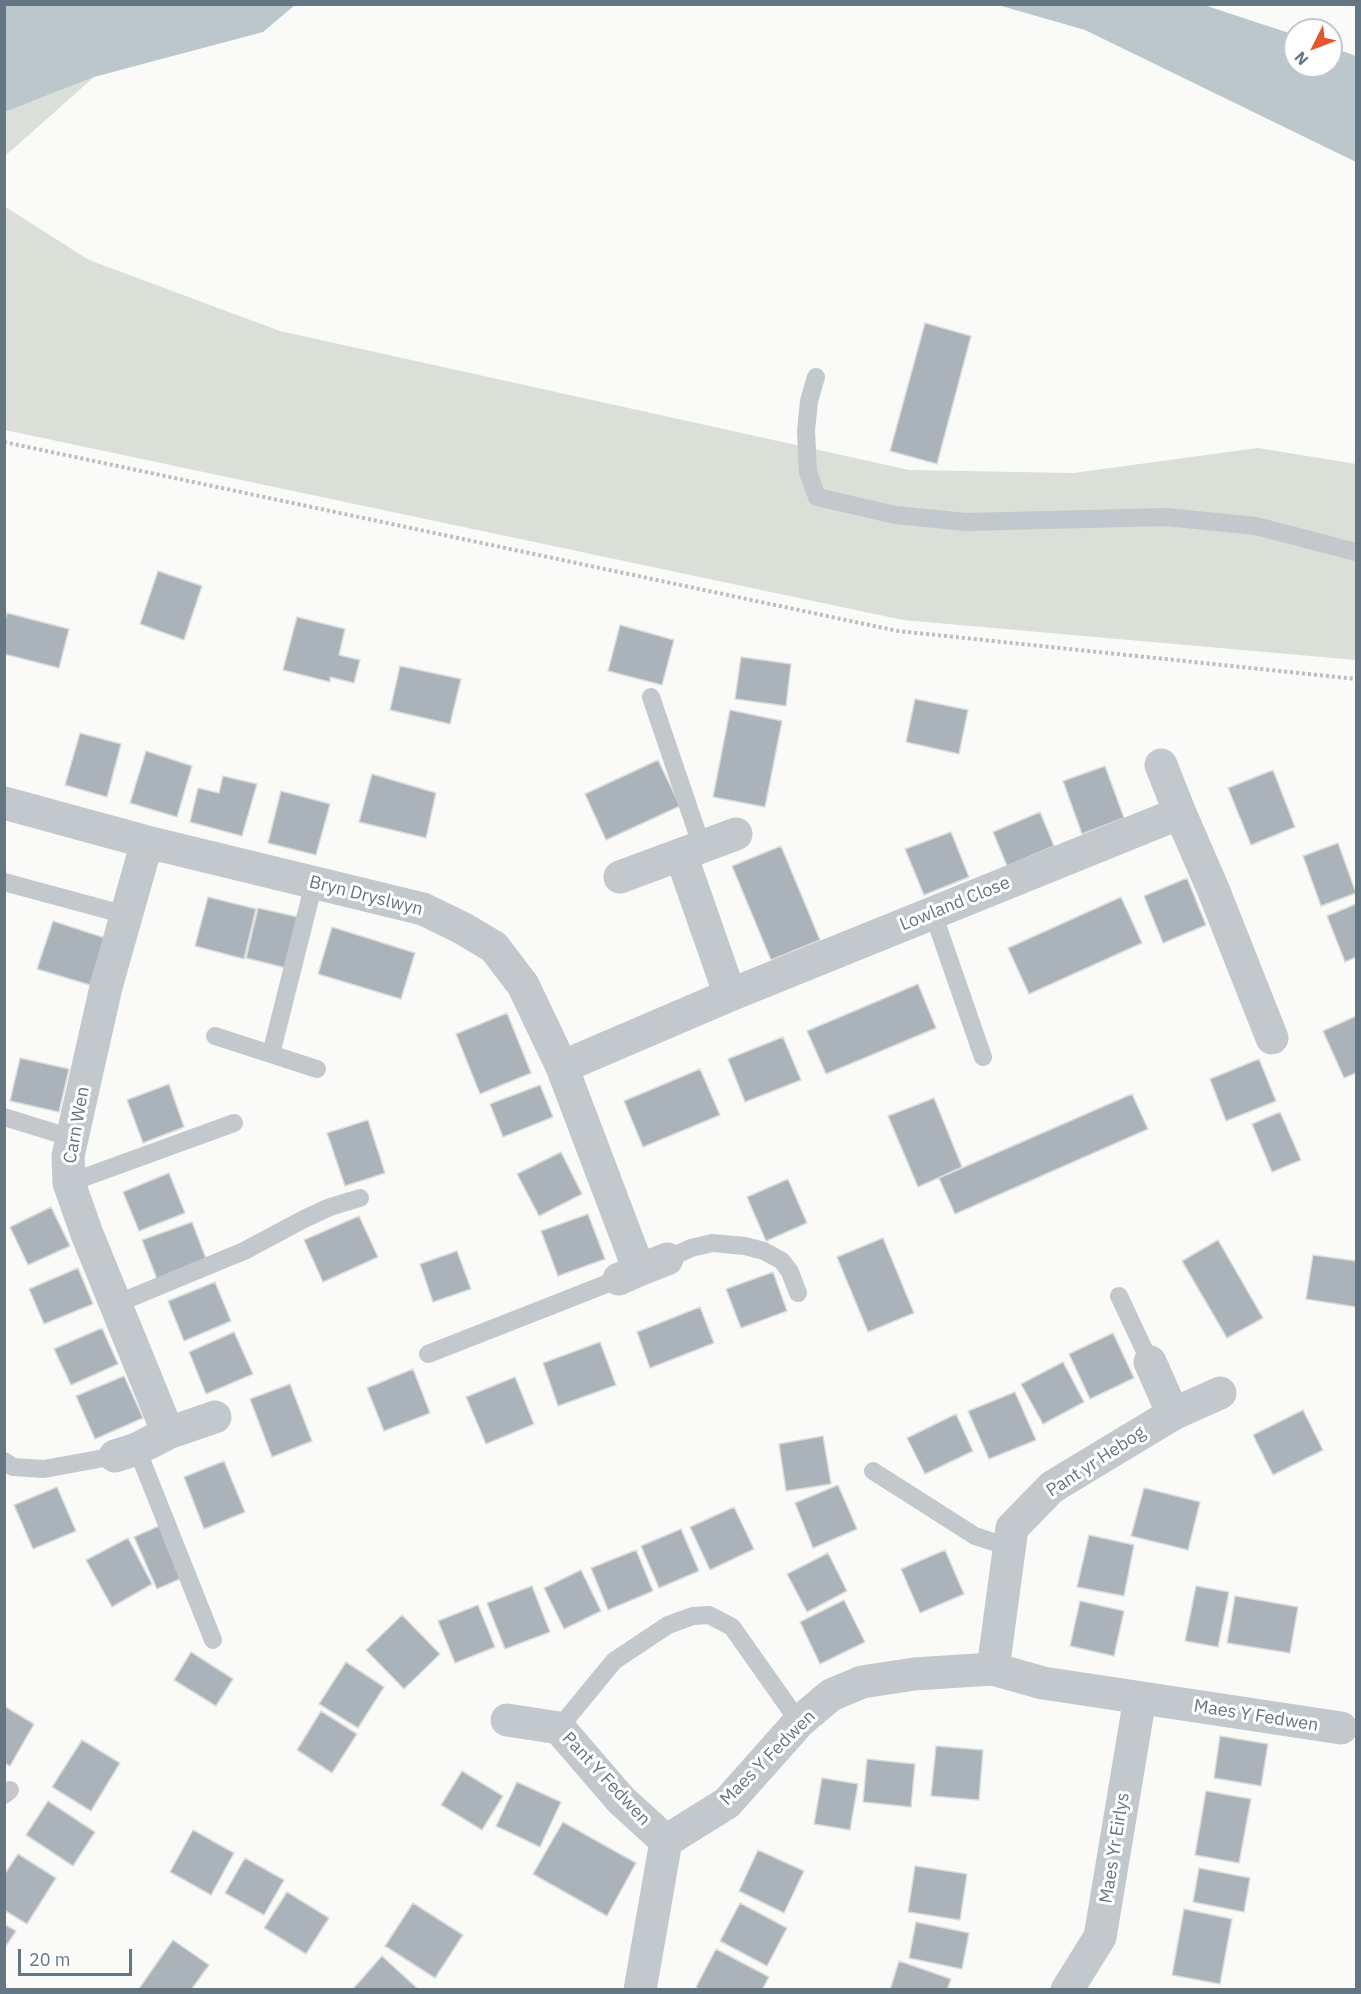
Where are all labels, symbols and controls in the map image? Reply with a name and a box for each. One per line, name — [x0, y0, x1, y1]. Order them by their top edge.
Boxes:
north arrow — [1283, 18, 1343, 78]
text: N — [1290, 48, 1312, 70]
street label: Bryn Dryslwyn — [307, 871, 425, 921]
street label: Lowland Close — [897, 872, 1013, 936]
street label: Carn Wen — [60, 1085, 94, 1165]
street label: Pant yr Hebog — [1042, 1422, 1150, 1502]
street label: Maes Y Fedwen — [1192, 1695, 1320, 1737]
street label: Maes Y Fedwen — [716, 1706, 820, 1810]
street label: Pant Y Fedwen — [557, 1728, 655, 1830]
street label: Maes Yr Eirlys — [1096, 1791, 1134, 1905]
scale bar — [21, 1937, 135, 1975]
text: 20 m — [29, 1948, 71, 1971]

